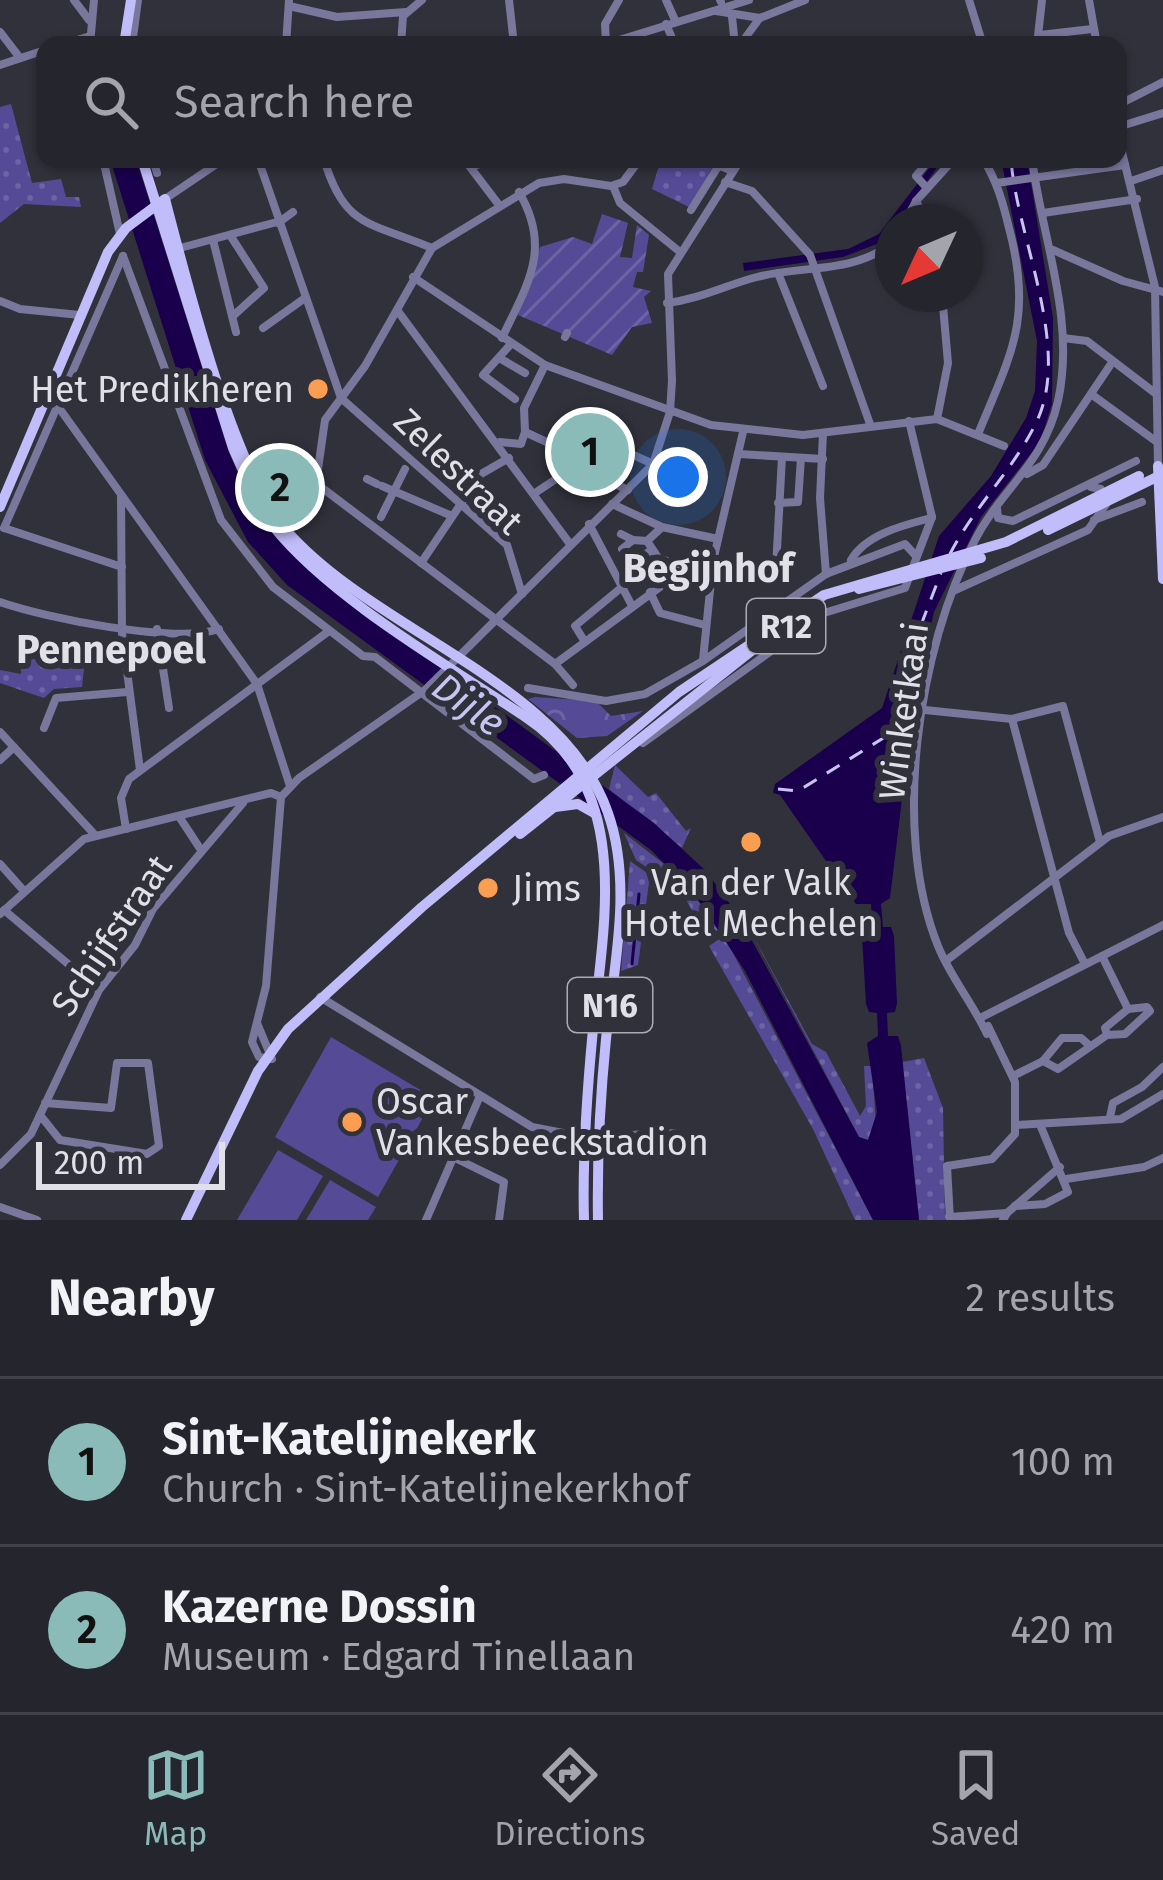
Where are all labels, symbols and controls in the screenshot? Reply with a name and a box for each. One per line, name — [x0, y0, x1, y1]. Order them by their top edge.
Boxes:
search box — [36, 36, 1127, 168]
icon: search — [78, 69, 144, 135]
text: Search here — [174, 75, 414, 129]
north arrow — [875, 204, 983, 312]
place label: Het Predikheren — [30, 368, 294, 412]
marker: Het Predikheren — [305, 376, 331, 402]
street label: Zelestraat — [385, 400, 532, 544]
pin: 1 — [551, 407, 629, 497]
pin: 2 — [241, 443, 319, 533]
your location — [648, 447, 708, 507]
district label: Begijnhof — [623, 546, 796, 592]
road number: R12 — [747, 599, 825, 653]
street label: Winketkaai — [870, 620, 938, 803]
district label: Pennepoel — [16, 627, 206, 673]
water label: Dijle — [423, 663, 513, 746]
marker: Van der Valk Hotel Mechelen — [738, 829, 764, 855]
street label: Schijfstraat — [42, 847, 182, 1024]
place label: Van der Valk Hotel Mechelen — [624, 861, 878, 946]
place label: Jims — [512, 867, 581, 911]
marker: Jims — [475, 875, 501, 901]
road number: N16 — [568, 978, 652, 1032]
place label: Oscar Vankesbeeckstadion — [376, 1080, 709, 1165]
marker: Oscar Vankesbeeckstadion — [339, 1109, 365, 1135]
scale bar — [36, 1136, 225, 1189]
text: 200 m — [54, 1143, 144, 1183]
text: Nearby — [48, 1267, 214, 1329]
text: 2 results — [966, 1275, 1115, 1321]
text: Sint-Katelijnekerk — [162, 1412, 536, 1466]
text: 1 — [78, 1439, 96, 1485]
text: 100 m — [1011, 1439, 1115, 1485]
text: Church · Sint-Katelijnekerkhof — [162, 1466, 688, 1512]
text: Kazerne Dossin — [162, 1580, 477, 1634]
text: 2 — [77, 1607, 97, 1653]
text: 420 m — [1010, 1607, 1115, 1653]
text: Museum · Edgard Tinellaan — [162, 1634, 635, 1680]
tab: Map — [143, 1742, 209, 1854]
tab: Directions — [494, 1742, 646, 1854]
tab: Saved — [931, 1742, 1020, 1854]

